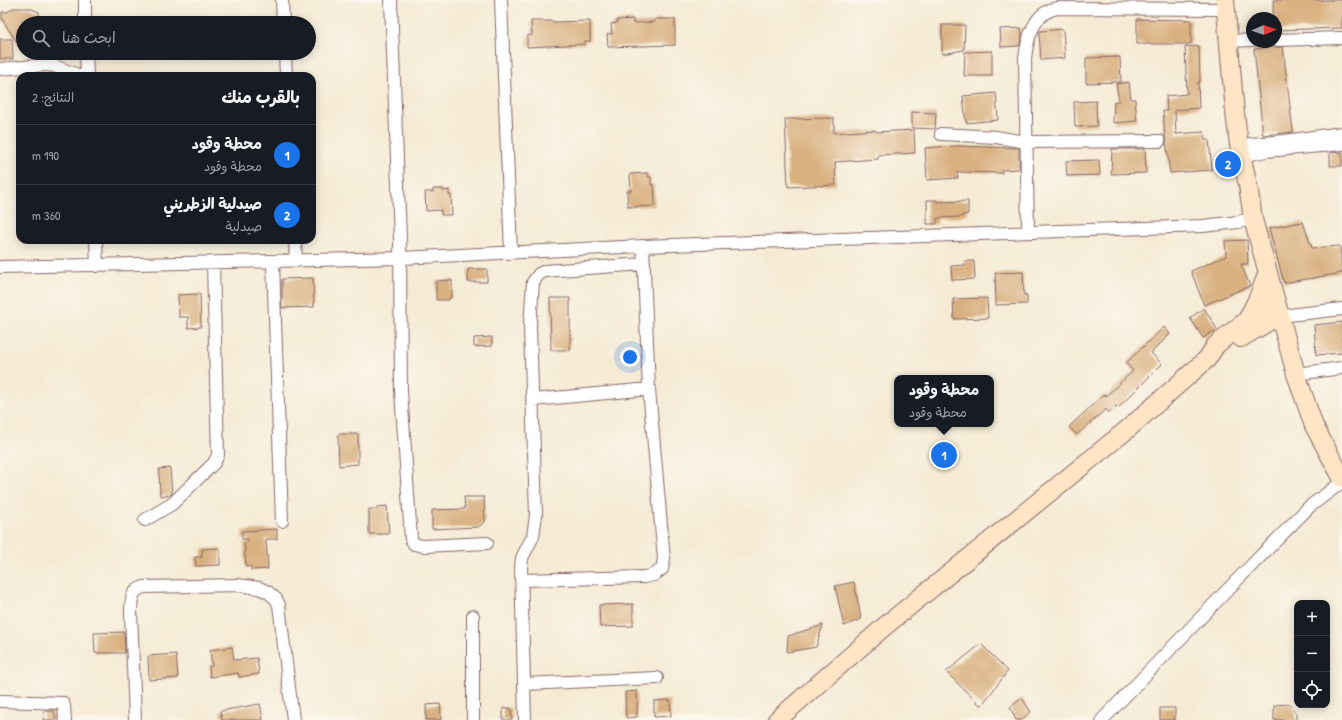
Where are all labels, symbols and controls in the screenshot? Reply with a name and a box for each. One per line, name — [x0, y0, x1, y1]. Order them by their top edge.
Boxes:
north arrow — [1246, 12, 1282, 48]
search box — [16, 16, 316, 60]
icon: search — [30, 27, 52, 49]
text: ابحث هنا — [62, 27, 116, 48]
text: بالقرب منك — [222, 85, 300, 108]
text: النتائج: 2 — [32, 88, 74, 106]
text: محطة وقود — [192, 133, 262, 154]
text: 190 m — [32, 146, 59, 164]
text: 1 — [285, 146, 289, 164]
pin: 2 — [1215, 149, 1241, 179]
text: محطة وقود — [204, 157, 262, 175]
text: صيدلية الزطريني — [164, 193, 262, 214]
text: 360 m — [32, 206, 61, 224]
text: 2 — [284, 206, 290, 224]
text: صيدلية — [225, 217, 262, 235]
your location — [620, 347, 640, 367]
popup — [894, 375, 994, 427]
text: محطة وقود — [909, 379, 979, 400]
text: محطة وقود — [909, 403, 967, 421]
pin: 1 — [931, 440, 957, 470]
map controls — [1294, 600, 1330, 708]
button: + — [1294, 600, 1330, 636]
button: − — [1294, 636, 1330, 672]
button: locate — [1294, 672, 1330, 708]

